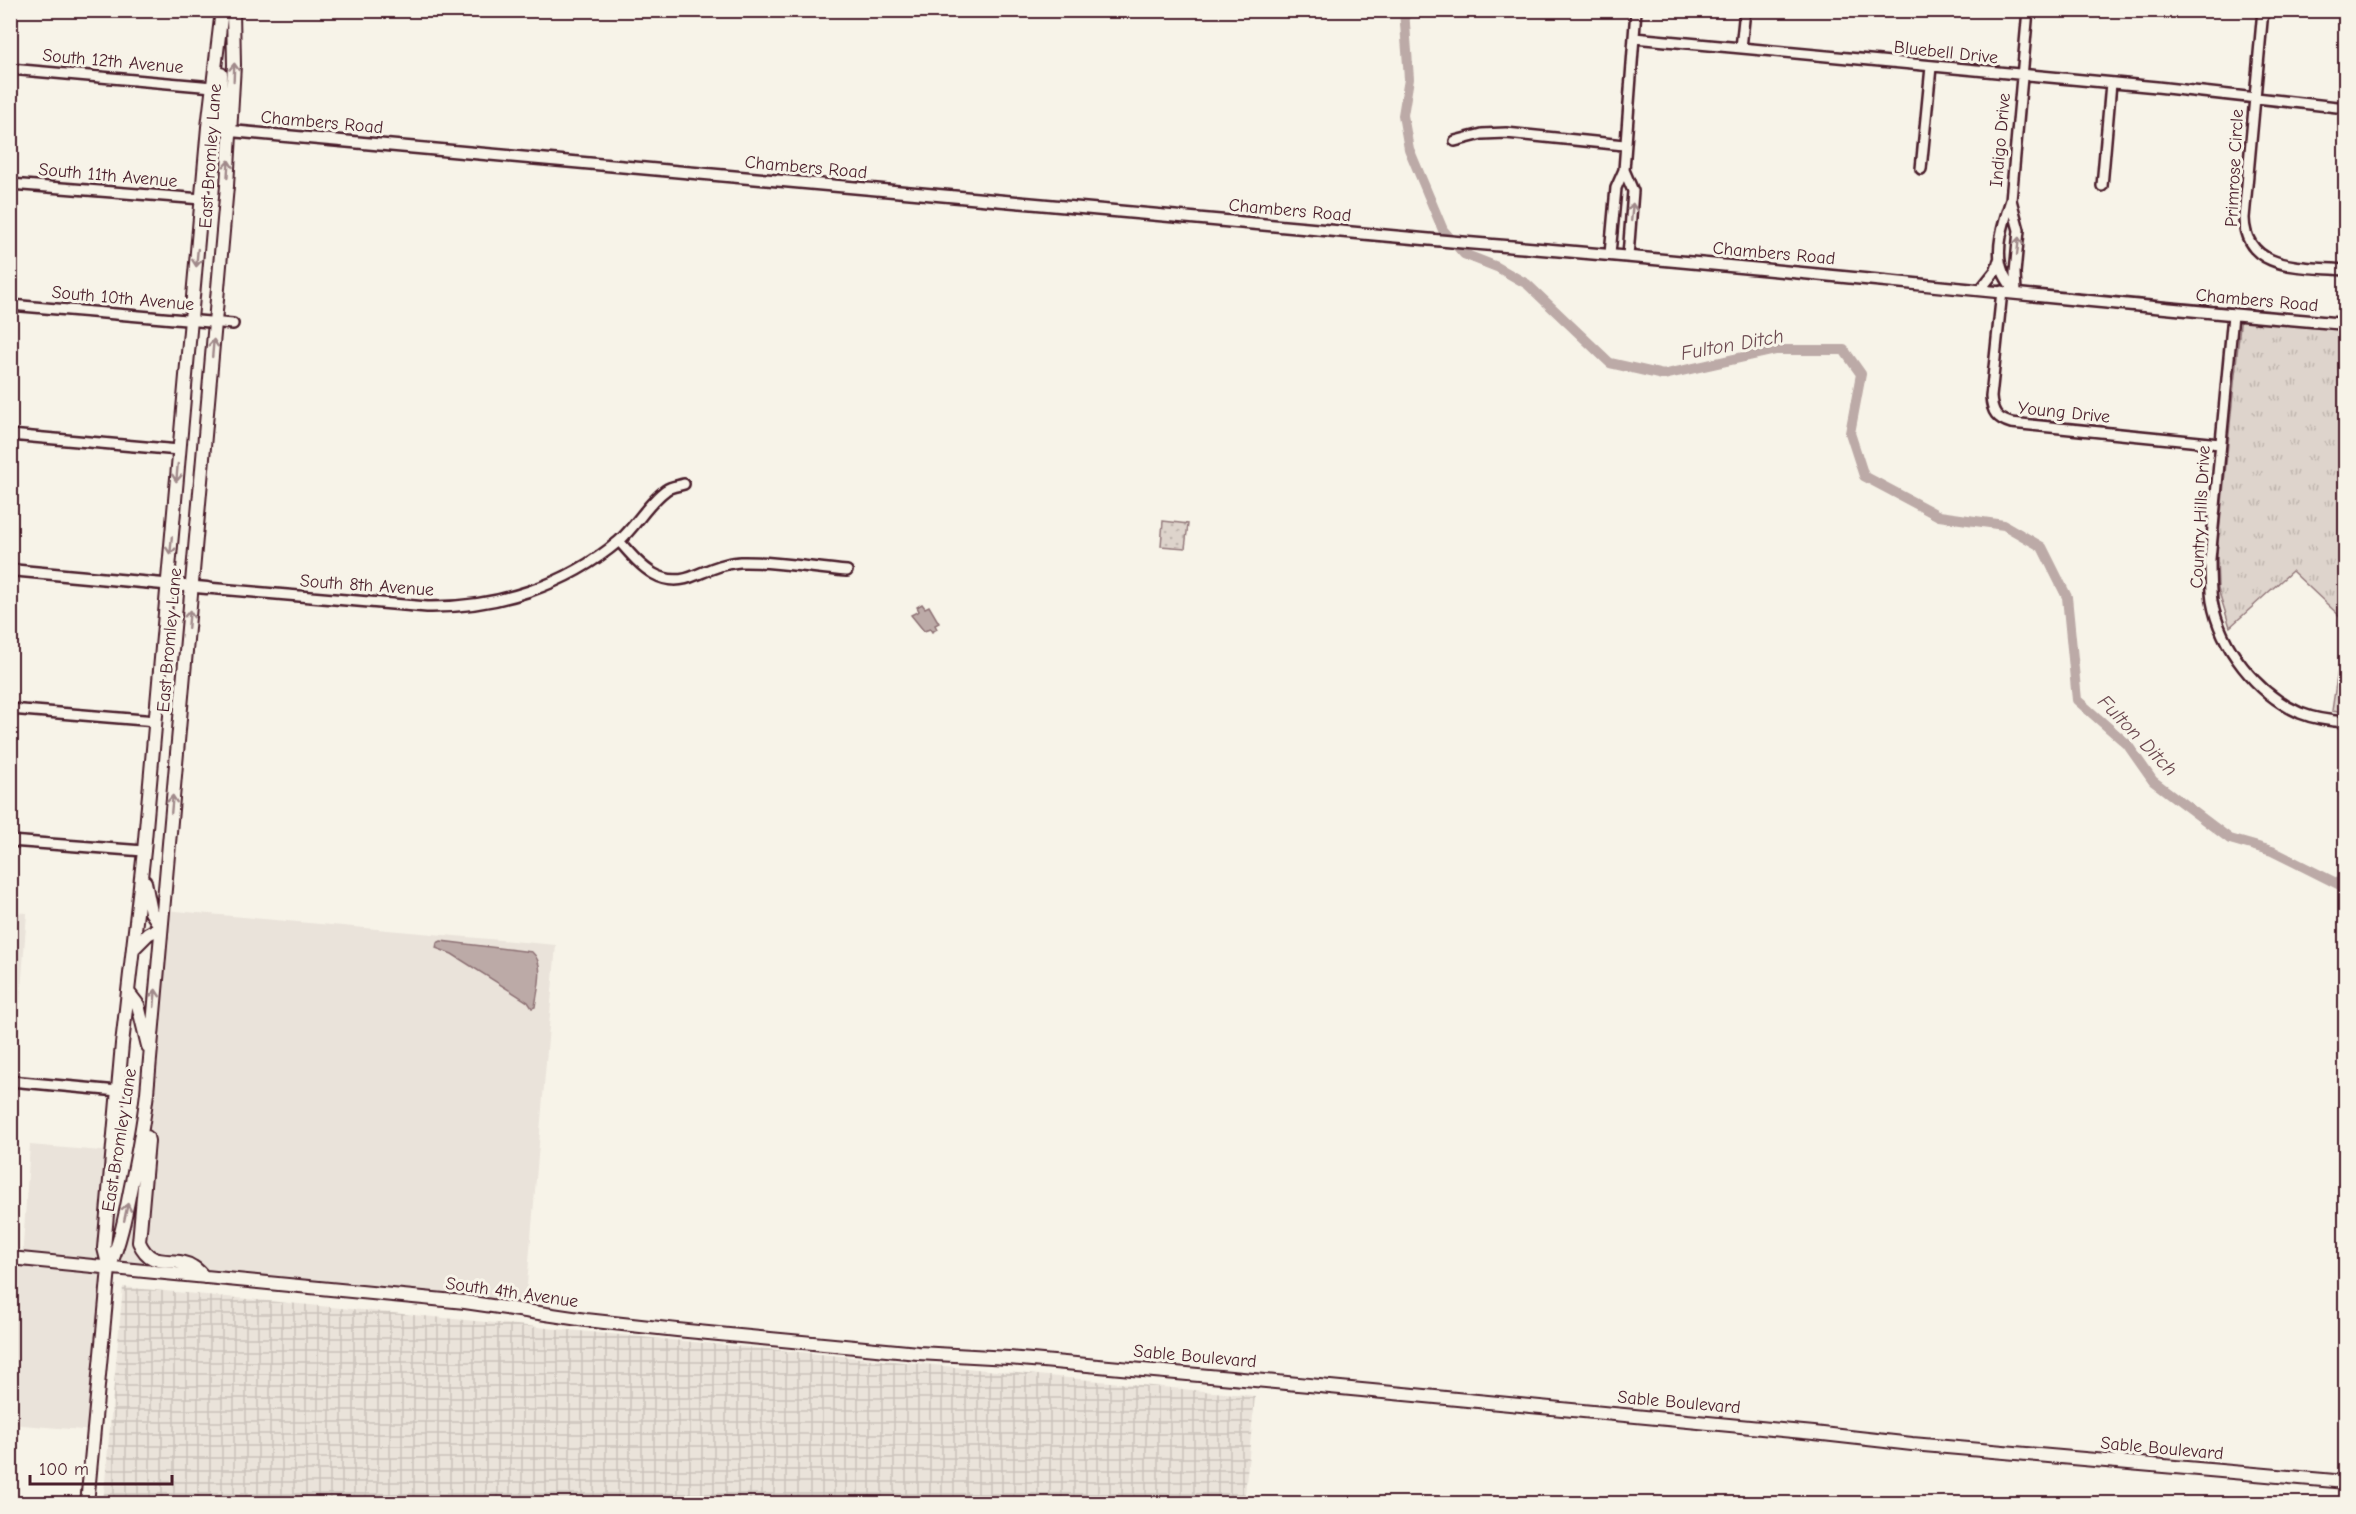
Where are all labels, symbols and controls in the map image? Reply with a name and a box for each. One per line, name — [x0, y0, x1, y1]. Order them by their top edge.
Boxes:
street label: Bluebell Drive — [1893, 37, 1999, 68]
street label: South 12th Avenue — [41, 45, 184, 78]
one-way arrow — [228, 63, 239, 83]
street label: East Bromley Lane — [195, 83, 226, 229]
street label: Indigo Drive — [1986, 92, 2015, 188]
street label: Chambers Road — [260, 107, 384, 138]
street label: Primrose Circle — [2221, 108, 2248, 228]
street label: Chambers Road — [744, 152, 868, 183]
street label: South 11th Avenue — [38, 159, 178, 192]
one-way arrow — [223, 160, 234, 180]
street label: Chambers Road — [1228, 195, 1352, 226]
one-way arrow — [1627, 202, 1638, 222]
one-way arrow — [2012, 237, 2023, 257]
street label: Chambers Road — [1712, 238, 1836, 269]
one-way arrow — [191, 248, 202, 267]
street label: South 10th Avenue — [51, 282, 195, 315]
street label: Chambers Road — [2195, 285, 2319, 316]
water label: Fulton Ditch — [1679, 324, 1785, 365]
one-way arrow — [208, 339, 219, 359]
street label: Young Drive — [2017, 397, 2111, 428]
street label: Country Hills Drive — [2186, 445, 2215, 589]
one-way arrow — [171, 463, 182, 483]
one-way arrow — [165, 535, 176, 555]
street label: East Bromley Lane — [153, 567, 186, 713]
street label: South 8th Avenue — [299, 570, 435, 601]
one-way arrow — [184, 610, 195, 630]
water label: Fulton Ditch — [2093, 690, 2182, 781]
one-way arrow — [167, 794, 178, 814]
one-way arrow — [150, 989, 161, 1009]
street label: East Bromley Lane — [98, 1067, 141, 1213]
one-way arrow — [121, 1203, 132, 1222]
street label: South 4th Avenue — [444, 1273, 580, 1312]
street label: Sable Boulevard — [1133, 1341, 1257, 1372]
street label: Sable Boulevard — [1617, 1387, 1741, 1418]
street label: Sable Boulevard — [2100, 1433, 2224, 1464]
scale bar — [30, 1448, 172, 1486]
text: 100 m — [39, 1459, 89, 1480]

